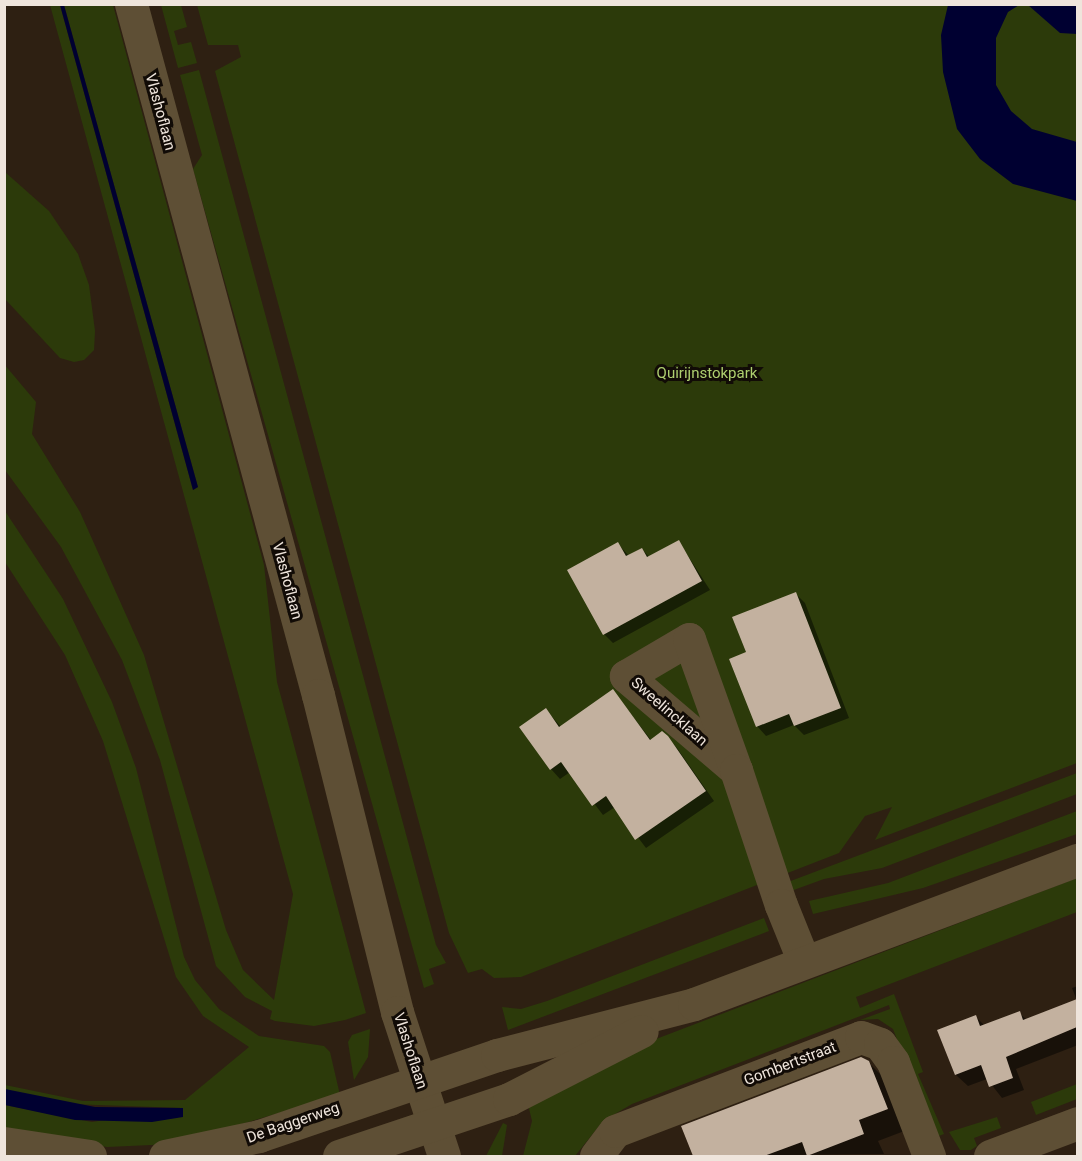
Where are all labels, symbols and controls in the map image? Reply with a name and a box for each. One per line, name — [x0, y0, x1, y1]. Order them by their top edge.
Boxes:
street label: Vlashoflaan — [141, 71, 179, 153]
park label: Quirijnstokpark — [657, 365, 757, 383]
street label: Vlashoflaan — [268, 540, 306, 622]
street label: Sweelincklaan — [627, 674, 711, 750]
street label: Vlashoflaan — [389, 1011, 431, 1091]
street label: Gombertstraat — [741, 1038, 839, 1090]
street label: De Baggerweg — [244, 1099, 342, 1147]

